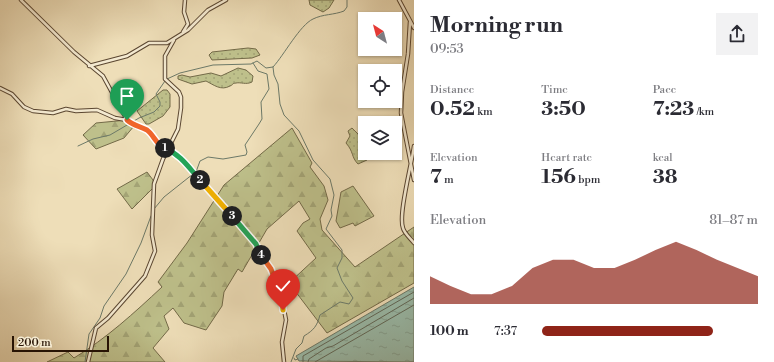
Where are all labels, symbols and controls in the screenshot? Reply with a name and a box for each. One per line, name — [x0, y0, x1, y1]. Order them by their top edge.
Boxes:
north arrow — [358, 12, 402, 56]
map controls — [358, 12, 402, 160]
text: Morning run — [430, 12, 563, 39]
button: share — [716, 13, 758, 55]
text: 09:53 — [430, 41, 464, 57]
button: locate — [358, 64, 402, 108]
pin — [110, 79, 144, 120]
text: Distance — [430, 83, 474, 97]
text: Time — [541, 83, 568, 97]
text: Pace — [653, 83, 676, 97]
icon: arrive — [116, 85, 138, 107]
text: 0.52 — [430, 97, 475, 122]
text: 3:50 — [541, 97, 586, 122]
text: 7:23 — [653, 97, 694, 122]
text: km — [475, 105, 493, 119]
text: /km — [694, 105, 714, 119]
button: layers — [358, 116, 402, 160]
pin: 1 — [155, 138, 175, 158]
text: 1 — [162, 141, 168, 155]
text: Elevation — [430, 151, 478, 165]
text: Heart rate — [541, 151, 592, 165]
text: kcal — [653, 151, 673, 165]
text: 7 — [430, 165, 442, 190]
text: 156 — [541, 165, 576, 190]
text: 38 — [653, 165, 677, 190]
pin: 2 — [190, 170, 210, 190]
text: 2 — [197, 173, 203, 187]
text: m — [442, 173, 454, 187]
text: bpm — [576, 173, 600, 187]
pin: 3 — [222, 206, 242, 226]
text: 3 — [229, 209, 235, 223]
text: Elevation — [430, 212, 486, 228]
text: 81–87 m — [709, 212, 758, 228]
pin: 4 — [251, 245, 271, 265]
text: 4 — [257, 248, 265, 262]
pin — [266, 269, 300, 310]
icon: check — [272, 275, 294, 297]
text: 100 m — [430, 323, 469, 339]
text: 7:37 — [494, 323, 517, 339]
scale bar — [12, 334, 109, 353]
text: 200 m — [18, 336, 51, 350]

